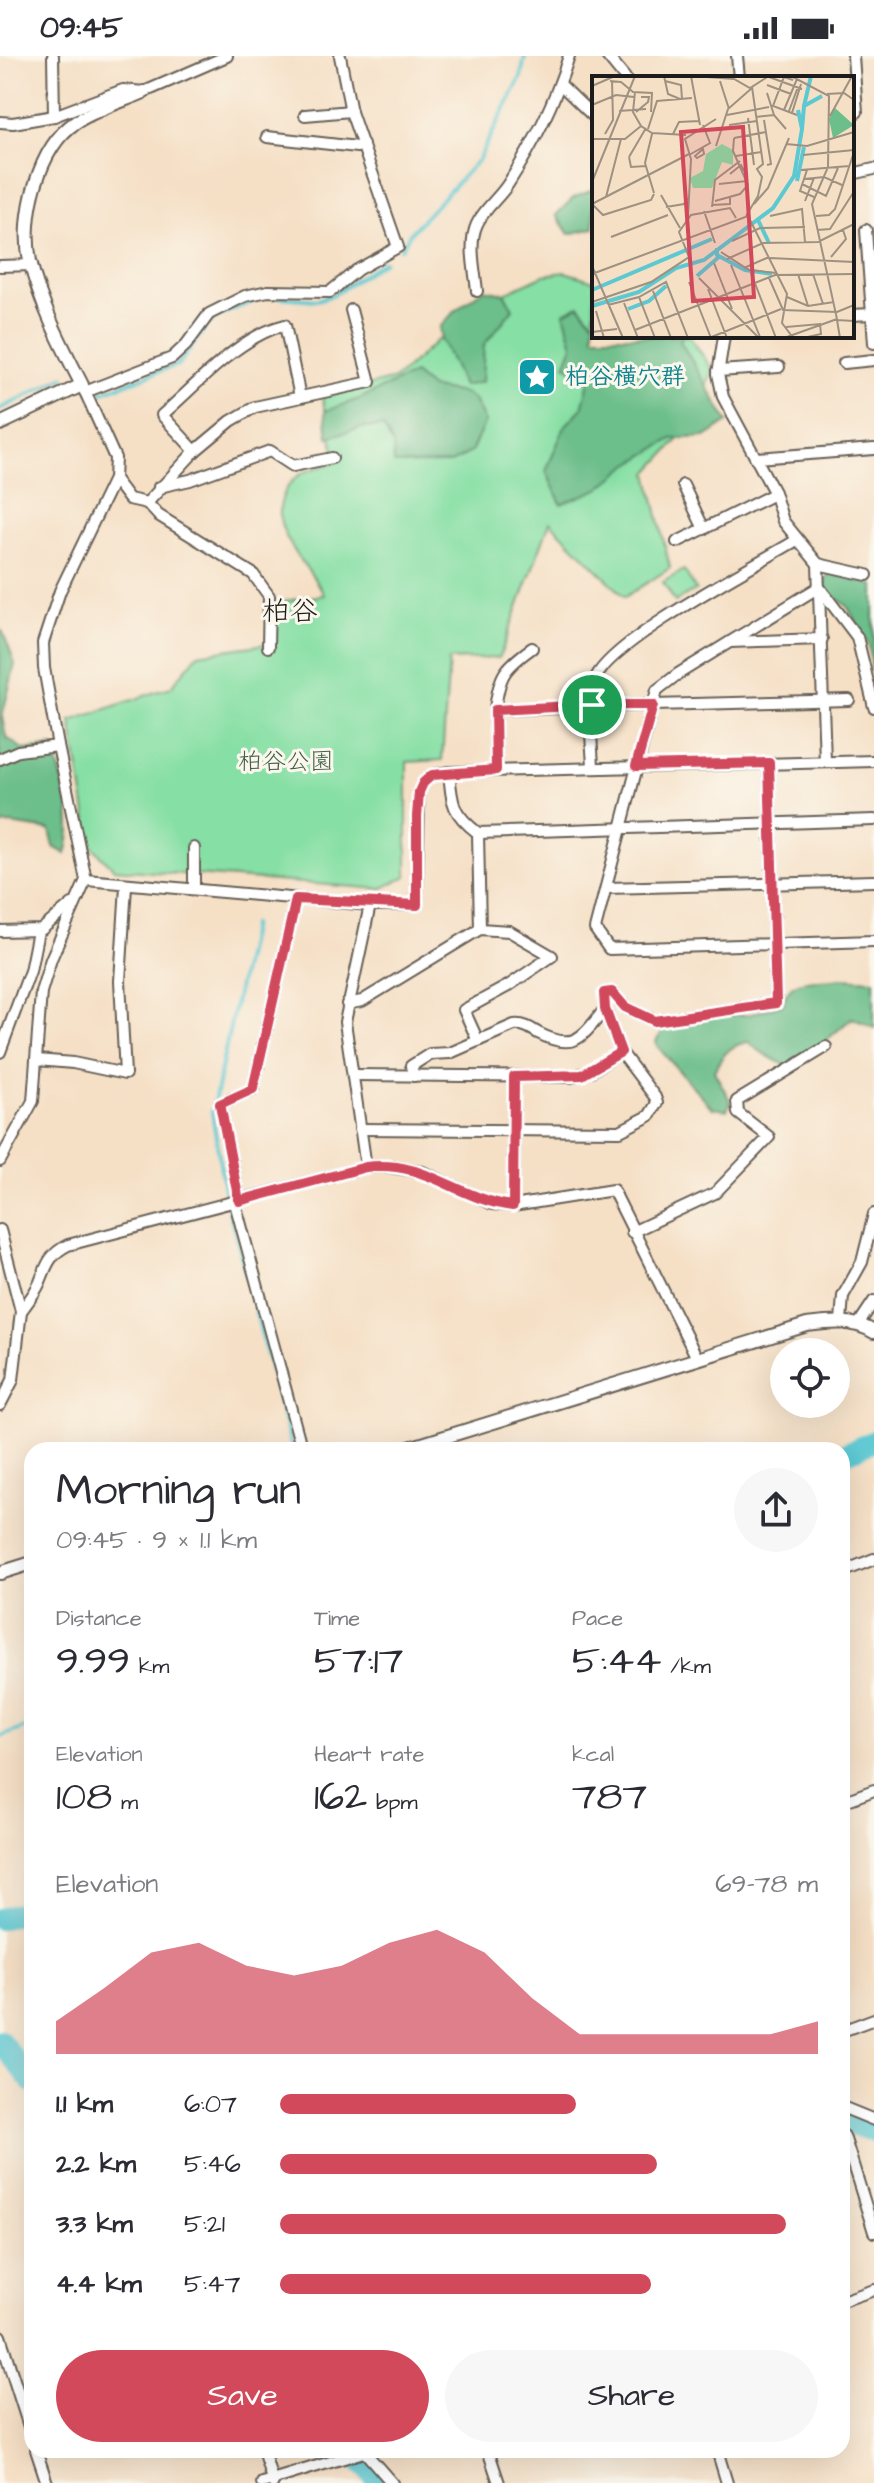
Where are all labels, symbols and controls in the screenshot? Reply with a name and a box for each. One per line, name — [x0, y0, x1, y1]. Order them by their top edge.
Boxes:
text: 09:45 — [40, 7, 123, 49]
inset map — [592, 76, 854, 338]
place icon: 柏谷横穴群 — [516, 356, 558, 398]
place label: 柏谷横穴群 — [565, 360, 685, 394]
district label: 柏谷 — [262, 592, 318, 631]
pin — [558, 671, 626, 739]
icon: arrive — [570, 683, 614, 727]
park label: 柏谷公園 — [238, 745, 334, 779]
map controls — [770, 1338, 850, 1418]
button: locate — [770, 1338, 850, 1418]
text: Morning run — [56, 1461, 301, 1522]
button: share — [734, 1468, 818, 1552]
text: 09:45 · 9 × 1.1 km — [56, 1522, 257, 1558]
text: Distance — [56, 1603, 142, 1634]
text: Time — [314, 1603, 360, 1634]
text: Pace — [572, 1603, 623, 1634]
text: 9.99 — [56, 1634, 130, 1689]
text: 57:17 — [314, 1634, 403, 1689]
text: 5:44 — [572, 1634, 661, 1689]
text: km — [130, 1651, 169, 1682]
text: /km — [661, 1651, 711, 1682]
text: Elevation — [56, 1739, 143, 1770]
text: Heart rate — [314, 1739, 424, 1770]
text: kcal — [572, 1739, 614, 1770]
text: 108 — [56, 1770, 112, 1825]
text: 162 — [314, 1770, 367, 1825]
text: 787 — [572, 1770, 647, 1825]
text: m — [112, 1787, 138, 1818]
text: bpm — [367, 1787, 418, 1818]
text: Elevation — [56, 1866, 158, 1902]
text: 69–78 m — [715, 1866, 818, 1902]
text: 1.1 km — [56, 2086, 113, 2122]
text: 6:07 — [184, 2086, 237, 2122]
text: 2.2 km — [56, 2146, 136, 2182]
text: 5:46 — [184, 2146, 241, 2182]
text: 3.3 km — [56, 2206, 133, 2242]
text: 5:21 — [184, 2206, 225, 2242]
text: 4.4 km — [56, 2266, 142, 2302]
text: 5:47 — [184, 2266, 240, 2302]
button: Save — [56, 2350, 429, 2442]
button: Share — [445, 2350, 818, 2442]

